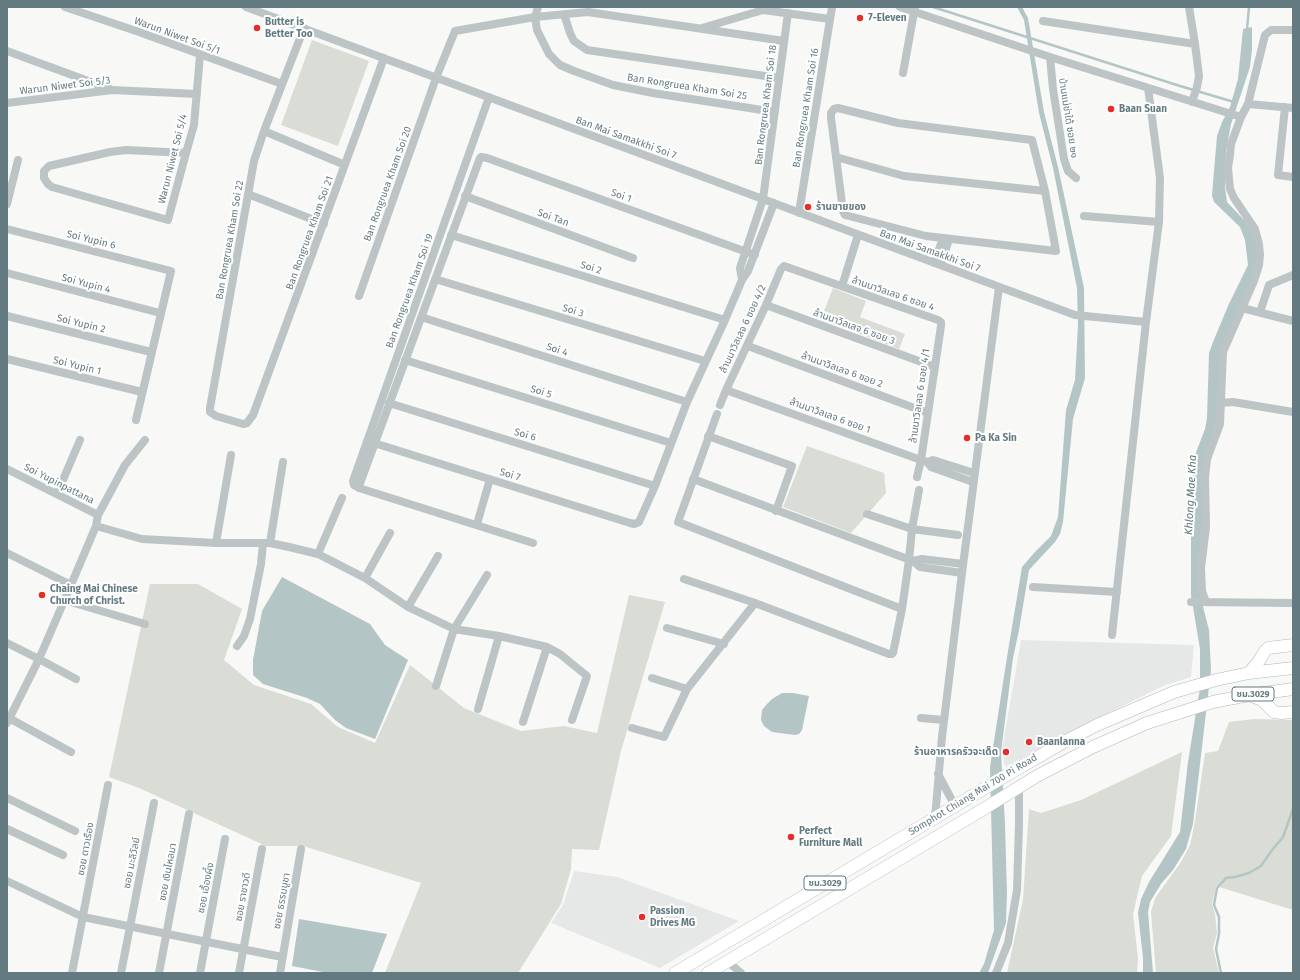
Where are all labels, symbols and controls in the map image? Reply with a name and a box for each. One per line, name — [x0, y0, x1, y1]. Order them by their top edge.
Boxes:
place label: 7-Eleven — [868, 12, 907, 24]
marker: 7-Eleven — [855, 13, 865, 23]
street label: Warun Niwet Soi 5/1 — [132, 15, 222, 57]
place label: Butter is Better Too — [265, 16, 313, 40]
marker: Butter is Better Too — [252, 23, 262, 33]
street label: Ban Rongruea Kham Soi 18 — [753, 44, 779, 166]
street label: Ban Rongruea Kham Soi 16 — [791, 47, 821, 169]
street label: Ban Rongruea Kham Soi 25 — [626, 72, 748, 102]
street label: Warun Niwet Soi 5/3 — [19, 74, 111, 98]
street label: บ้านแม่ข่าใต้ ซอย ๒๑ — [1056, 77, 1080, 159]
place label: Baan Suan — [1119, 103, 1167, 115]
marker: Baan Suan — [1106, 104, 1116, 114]
street label: Warun Niwet Soi 5/4 — [156, 113, 190, 205]
street label: Ban Mai Samakkhi Soi 7 — [574, 114, 678, 162]
street label: Ban Rongruea Kham Soi 20 — [362, 125, 414, 243]
street label: Ban Rongruea Kham Soi 21 — [284, 174, 336, 292]
street label: Ban Rongruea Kham Soi 22 — [214, 179, 246, 301]
street label: Soi 1 — [609, 187, 633, 205]
place label: ร้านขายของ — [816, 201, 866, 213]
marker: ร้านขายของ — [803, 202, 813, 212]
street label: Soi Tan — [536, 207, 570, 229]
street label: Ban Mai Samakkhi Soi 7 — [878, 227, 982, 275]
street label: Soi Yupin 6 — [65, 228, 117, 252]
street label: Ban Rongruea Kham Soi 19 — [384, 232, 436, 350]
street label: Soi 2 — [579, 259, 603, 277]
street label: Soi Yupin 4 — [60, 272, 112, 296]
street label: ล้านนาวิลเลจ 6 ซอย 4 — [850, 274, 936, 314]
street label: ล้านนาวิลเลจ 6 ซอย 4/2 — [717, 283, 769, 375]
street label: Soi 3 — [561, 302, 585, 320]
street label: ล้านนาวิลเลจ 6 ซอย 3 — [811, 307, 897, 347]
street label: Soi Yupin 2 — [55, 312, 107, 336]
street label: Soi 4 — [545, 341, 569, 359]
street label: ล้านนาวิลเลจ 6 ซอย 4/1 — [907, 348, 933, 444]
street label: ล้านนาวิลเลจ 6 ซอย 2 — [800, 350, 884, 390]
street label: Soi Yupin 1 — [52, 354, 102, 378]
street label: Soi 5 — [529, 383, 553, 401]
street label: ล้านนาวิลเลจ 6 ซอย 1 — [788, 396, 872, 436]
street label: Soi 6 — [513, 426, 537, 444]
place label: Pa Ka Sin — [975, 432, 1017, 444]
marker: Pa Ka Sin — [962, 433, 972, 443]
water label: Khlong Mae Kha — [1182, 455, 1200, 535]
street label: Soi Yupinpattana — [22, 461, 96, 507]
street label: Soi 7 — [498, 466, 522, 484]
place label: Chaing Mai Chinese Church of Christ. — [50, 583, 138, 606]
marker: Chaing Mai Chinese Church of Christ. — [37, 590, 47, 600]
road number: ชม.3029 — [1232, 687, 1274, 701]
place label: Baanlanna — [1037, 736, 1085, 748]
marker: Baanlanna — [1024, 737, 1034, 747]
place label: ร้านอาหารครัวจะเด็ด — [914, 746, 998, 758]
marker: ร้านอาหารครัวจะเด็ด — [1001, 747, 1011, 757]
street label: Somphot Chiang Mai 700 Pi Road — [906, 752, 1040, 838]
street label: ซอย ดาวเรือง — [75, 821, 97, 877]
place label: Perfect Furniture Mall — [799, 825, 862, 848]
marker: Perfect Furniture Mall — [786, 832, 796, 842]
street label: ซอย มะลิวัลย์ — [121, 836, 143, 890]
street label: ซอย เงินไหลมา — [157, 842, 179, 902]
street label: ซอย เอื้องผึ้ง — [195, 862, 217, 914]
street label: ซอย ราชาวดี — [233, 872, 253, 922]
street label: ซอย ธรรมบูชา — [271, 872, 293, 930]
road number: ชม.3029 — [804, 876, 846, 890]
place label: Passion Drives MG — [650, 905, 695, 928]
marker: Passion Drives MG — [637, 912, 647, 922]

